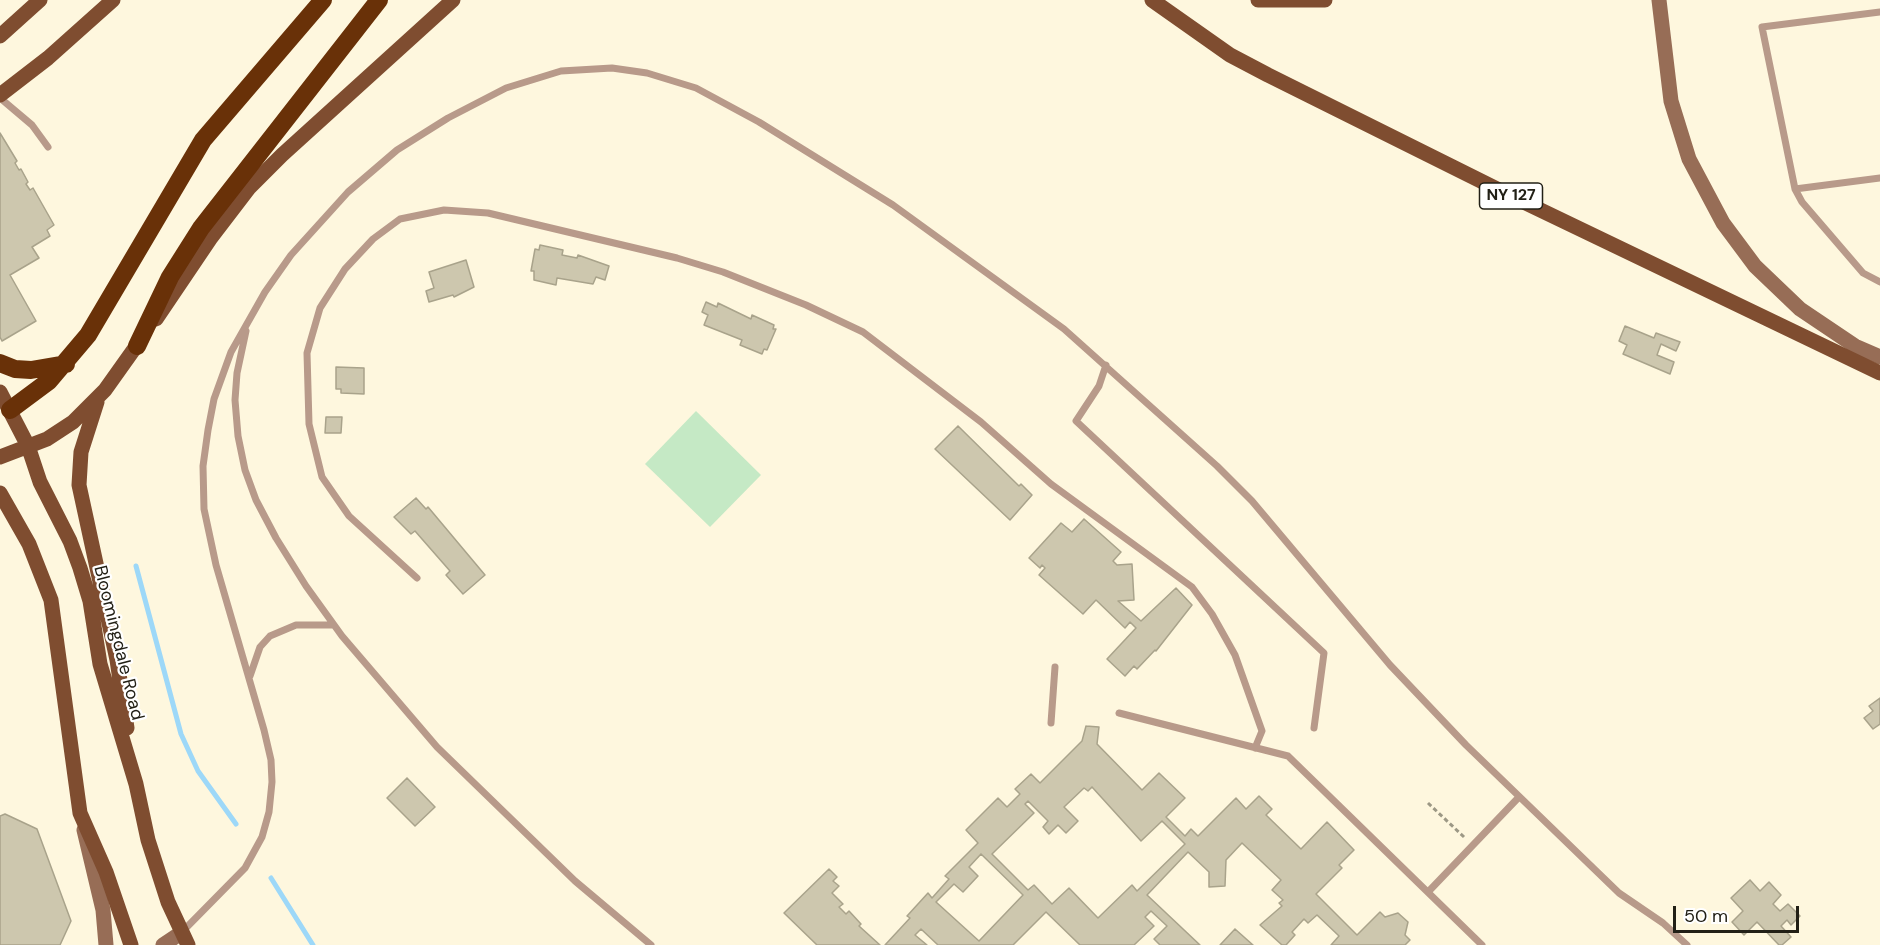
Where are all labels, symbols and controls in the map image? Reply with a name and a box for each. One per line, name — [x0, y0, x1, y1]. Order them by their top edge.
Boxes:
road number: NY 127 — [1480, 183, 1543, 209]
street label: Bloomingdale Road — [88, 563, 148, 723]
scale bar — [1676, 894, 1802, 932]
text: 50 m — [1684, 904, 1728, 928]

